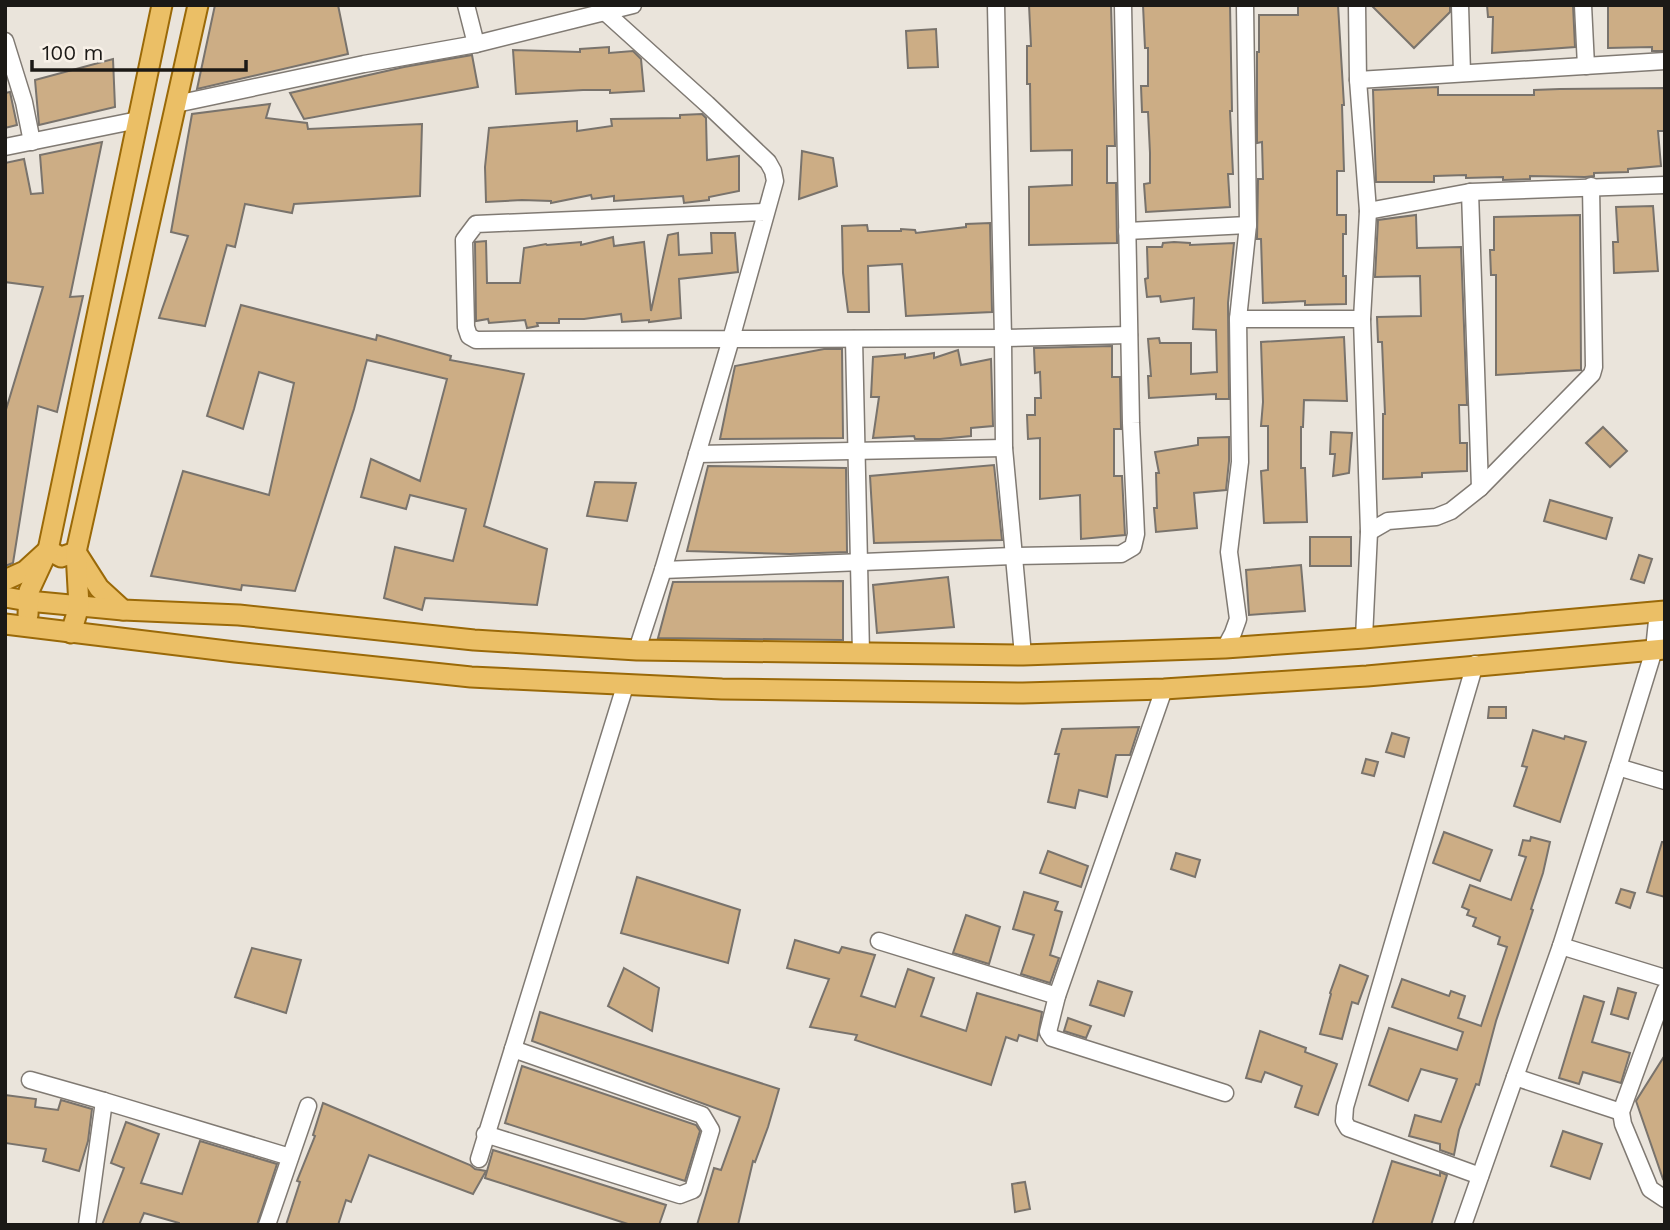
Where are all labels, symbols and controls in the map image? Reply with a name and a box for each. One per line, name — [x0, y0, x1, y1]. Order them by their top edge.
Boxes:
scale bar — [32, 28, 245, 72]
text: 100 m — [42, 40, 104, 65]

